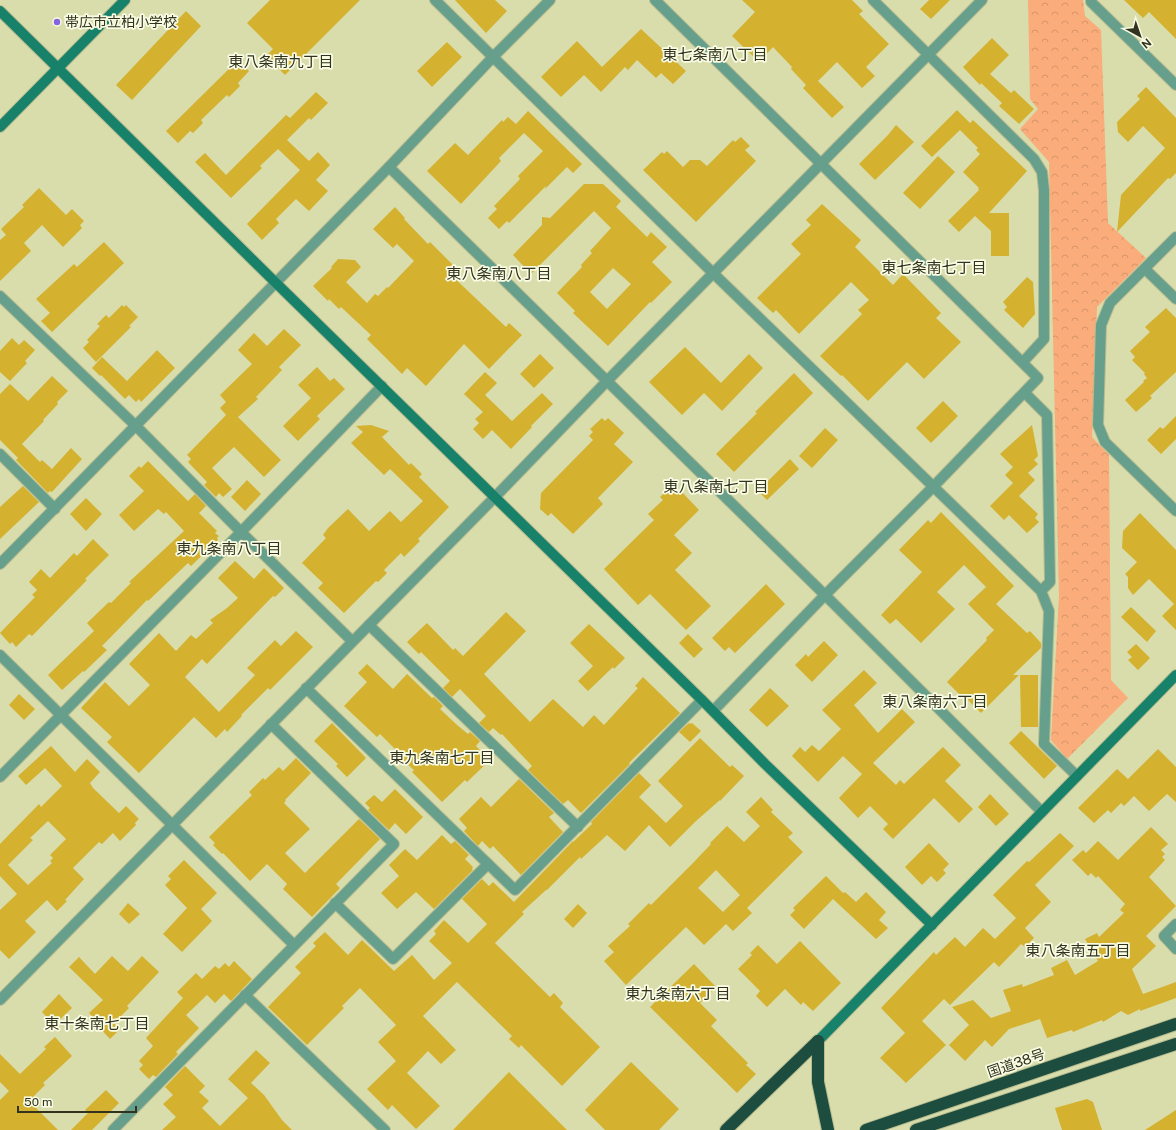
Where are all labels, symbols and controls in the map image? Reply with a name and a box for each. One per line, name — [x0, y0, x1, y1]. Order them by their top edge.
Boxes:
place label: 帯広市立柏小学校 — [65, 14, 177, 30]
north arrow — [1120, 16, 1160, 56]
marker: 帯広市立柏小学校 — [52, 17, 62, 27]
text: N — [1139, 36, 1154, 51]
district label: 東七条南八丁目 — [662, 46, 768, 63]
district label: 東八条南九丁目 — [228, 53, 334, 70]
district label: 東七条南七丁目 — [881, 259, 987, 276]
district label: 東八条南八丁目 — [446, 265, 552, 282]
district label: 東八条南七丁目 — [663, 478, 769, 495]
district label: 東九条南八丁目 — [176, 540, 282, 557]
district label: 東八条南六丁目 — [882, 693, 988, 710]
district label: 東九条南七丁目 — [389, 749, 495, 766]
district label: 東八条南五丁目 — [1025, 942, 1131, 959]
district label: 東九条南六丁目 — [625, 985, 731, 1002]
district label: 東十条南七丁目 — [44, 1015, 150, 1032]
street label: 国道38号 — [985, 1046, 1047, 1080]
scale bar — [18, 1088, 136, 1114]
text: 50 m — [24, 1095, 52, 1109]

